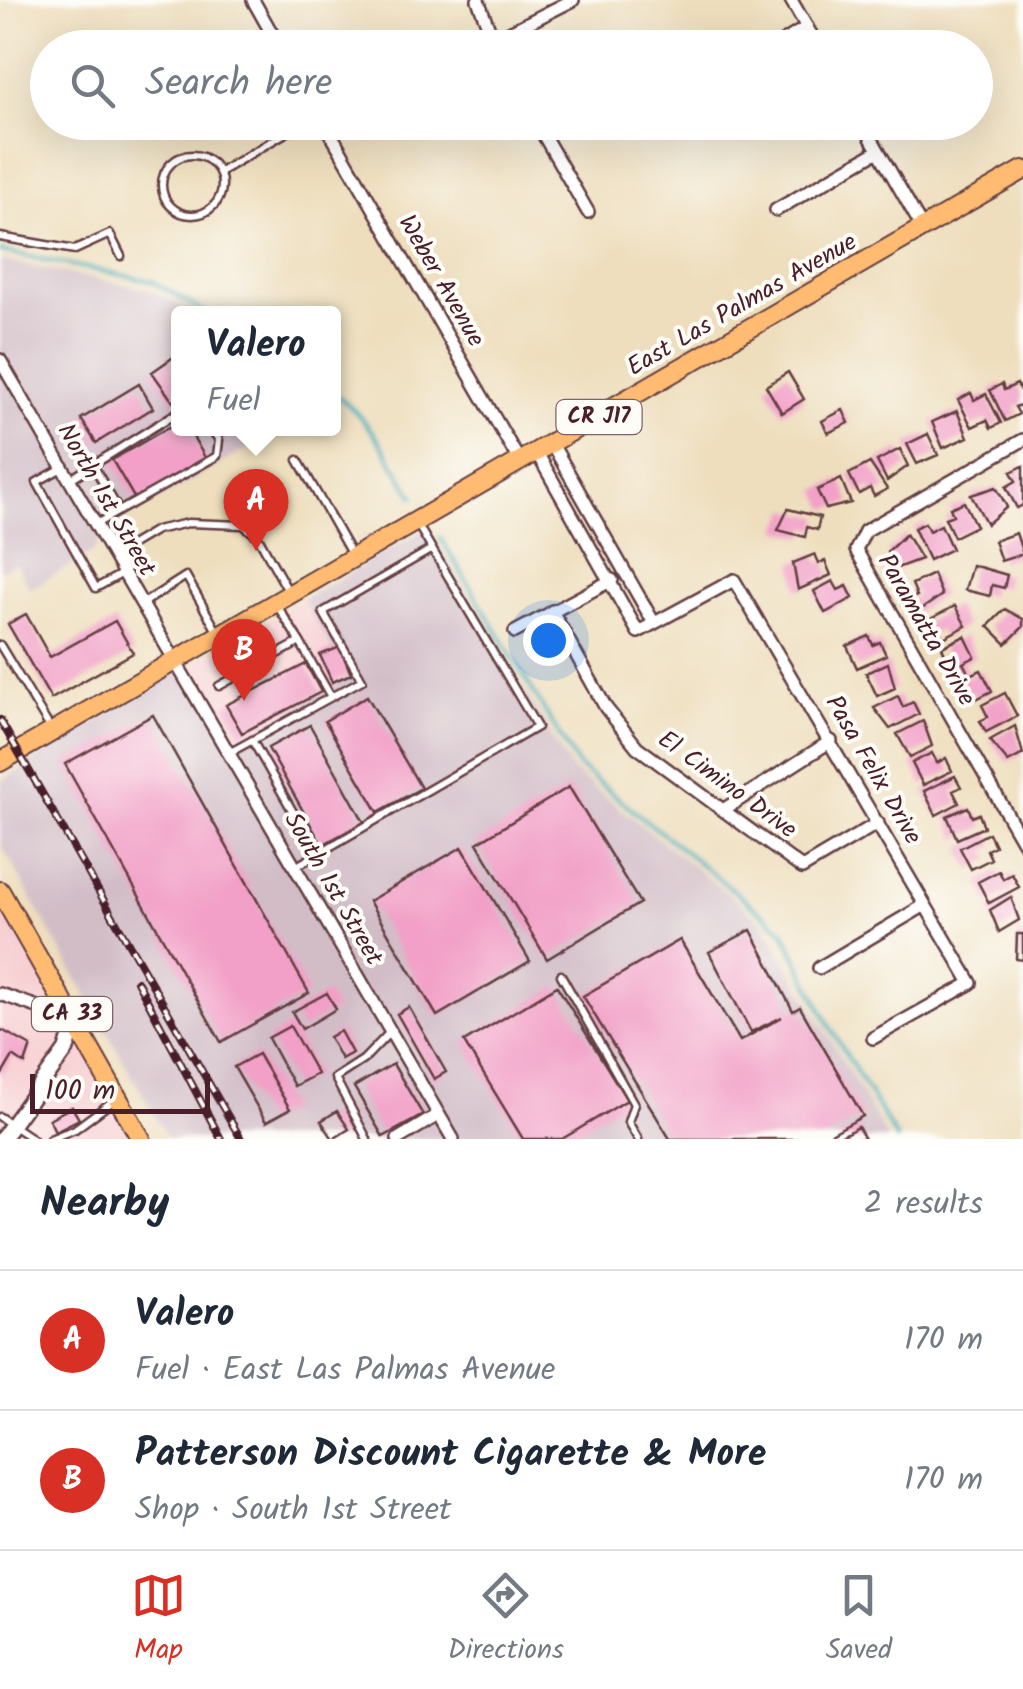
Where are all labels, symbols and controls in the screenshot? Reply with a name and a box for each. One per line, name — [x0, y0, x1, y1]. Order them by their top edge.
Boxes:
search box — [30, 30, 993, 140]
text: Search here — [145, 55, 332, 115]
icon: search — [65, 58, 120, 113]
street label: Weber Avenue — [387, 207, 495, 355]
street label: East Las Palmas Avenue — [619, 223, 865, 387]
popup — [171, 306, 341, 436]
text: Valero — [206, 316, 306, 376]
text: Fuel — [206, 376, 261, 427]
road number: CR J17 — [556, 400, 642, 434]
street label: North 1st Street — [46, 416, 166, 584]
pin: A — [224, 468, 288, 551]
street label: Paramatta Drive — [866, 546, 986, 714]
your location — [523, 615, 574, 666]
pin: B — [212, 618, 276, 701]
street label: Pasa Felix Drive — [814, 688, 932, 852]
street label: El Cimino Drive — [649, 721, 805, 849]
street label: South 1st Street — [273, 805, 393, 973]
road number: CA 33 — [32, 997, 112, 1031]
scale bar — [30, 1069, 210, 1114]
text: 100 m — [45, 1069, 115, 1114]
text: Nearby — [40, 1171, 169, 1238]
text: 2 results — [864, 1179, 983, 1230]
text: Valero — [135, 1285, 234, 1345]
text: A — [62, 1315, 83, 1366]
text: 170 m — [904, 1315, 983, 1366]
text: Fuel · East Las Palmas Avenue — [135, 1345, 556, 1396]
text: Patterson Discount Cigarette & More — [135, 1425, 766, 1485]
text: B — [63, 1455, 82, 1506]
text: 170 m — [904, 1455, 983, 1506]
text: Shop · South 1st Street — [135, 1485, 451, 1536]
tab: Map — [131, 1568, 186, 1673]
tab: Directions — [448, 1568, 564, 1673]
tab: Saved — [826, 1568, 892, 1673]

